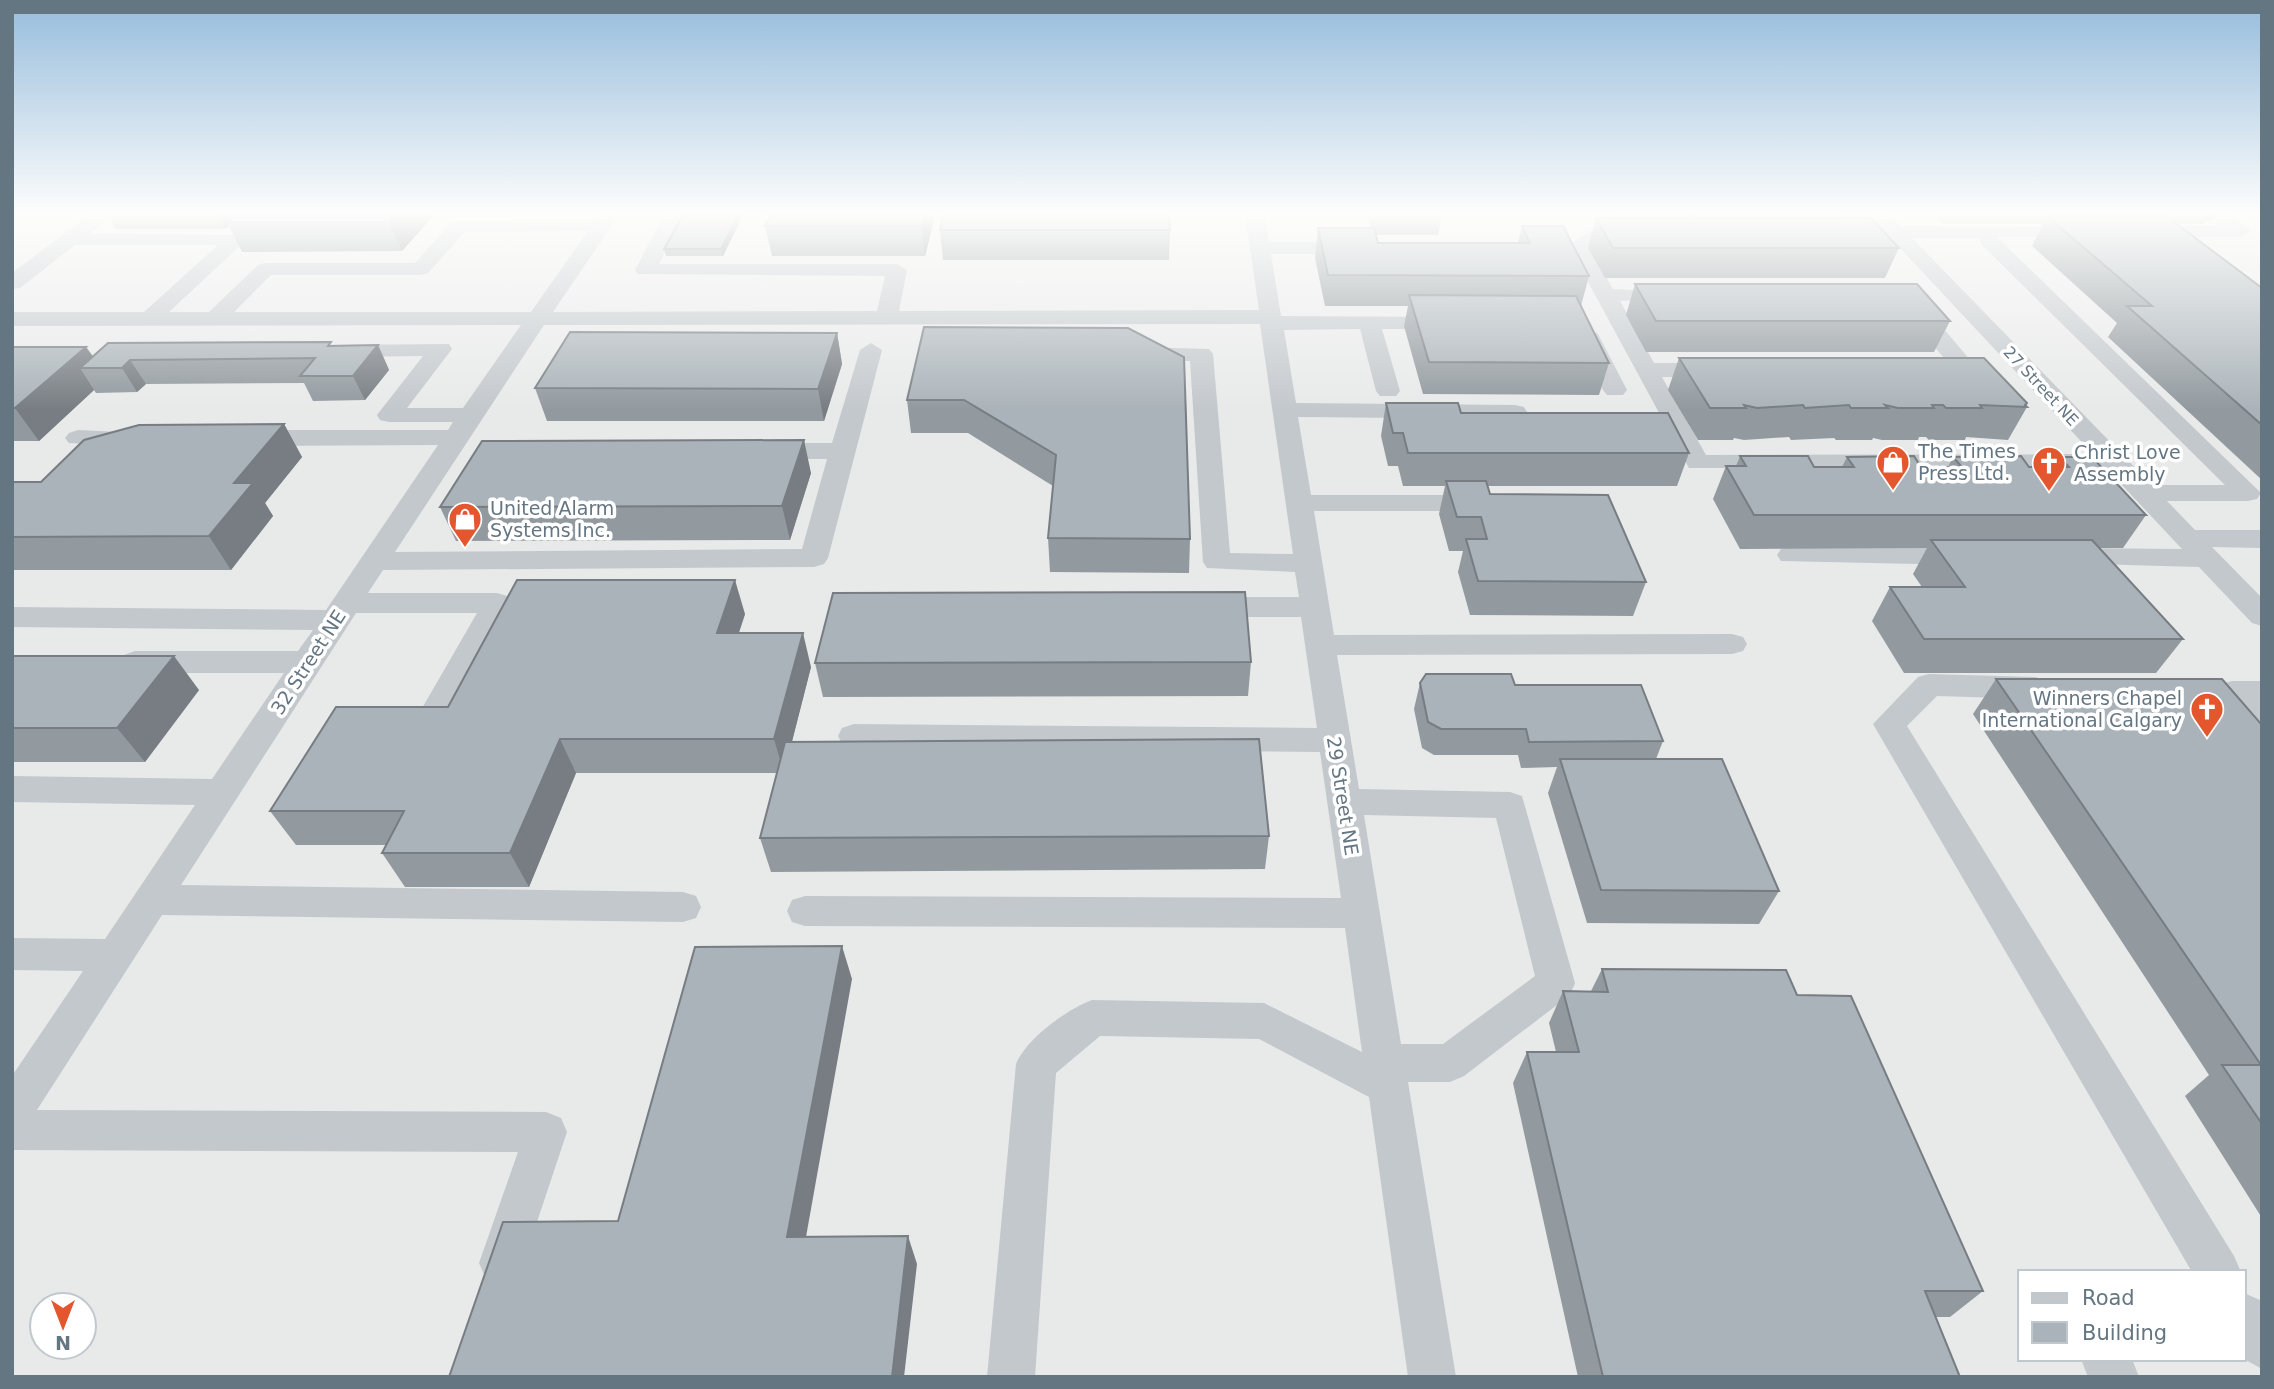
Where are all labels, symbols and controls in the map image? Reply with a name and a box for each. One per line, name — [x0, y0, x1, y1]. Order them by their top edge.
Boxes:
street label: 27 Street NE — [2000, 343, 2082, 429]
place label: The Times Press Ltd. — [1917, 440, 2016, 484]
place label: Christ Love Assembly — [2074, 441, 2181, 485]
shop icon: The Times Press Ltd. — [1874, 443, 1912, 492]
church icon: Christ Love Assembly — [2030, 444, 2068, 493]
place label: United Alarm Systems Inc. — [490, 497, 614, 541]
shop icon: United Alarm Systems Inc. — [446, 500, 484, 549]
street label: 32 Street NE — [266, 606, 350, 718]
place label: Winners Chapel International Calgary — [1982, 687, 2182, 731]
church icon: Winners Chapel International Calgary — [2188, 690, 2226, 739]
street label: 29 Street NE — [1323, 735, 1363, 857]
legend — [2018, 1270, 2246, 1361]
text: Road — [2082, 1286, 2135, 1310]
north arrow — [28, 1291, 98, 1361]
text: Building — [2082, 1321, 2167, 1345]
text: N — [55, 1332, 71, 1354]

